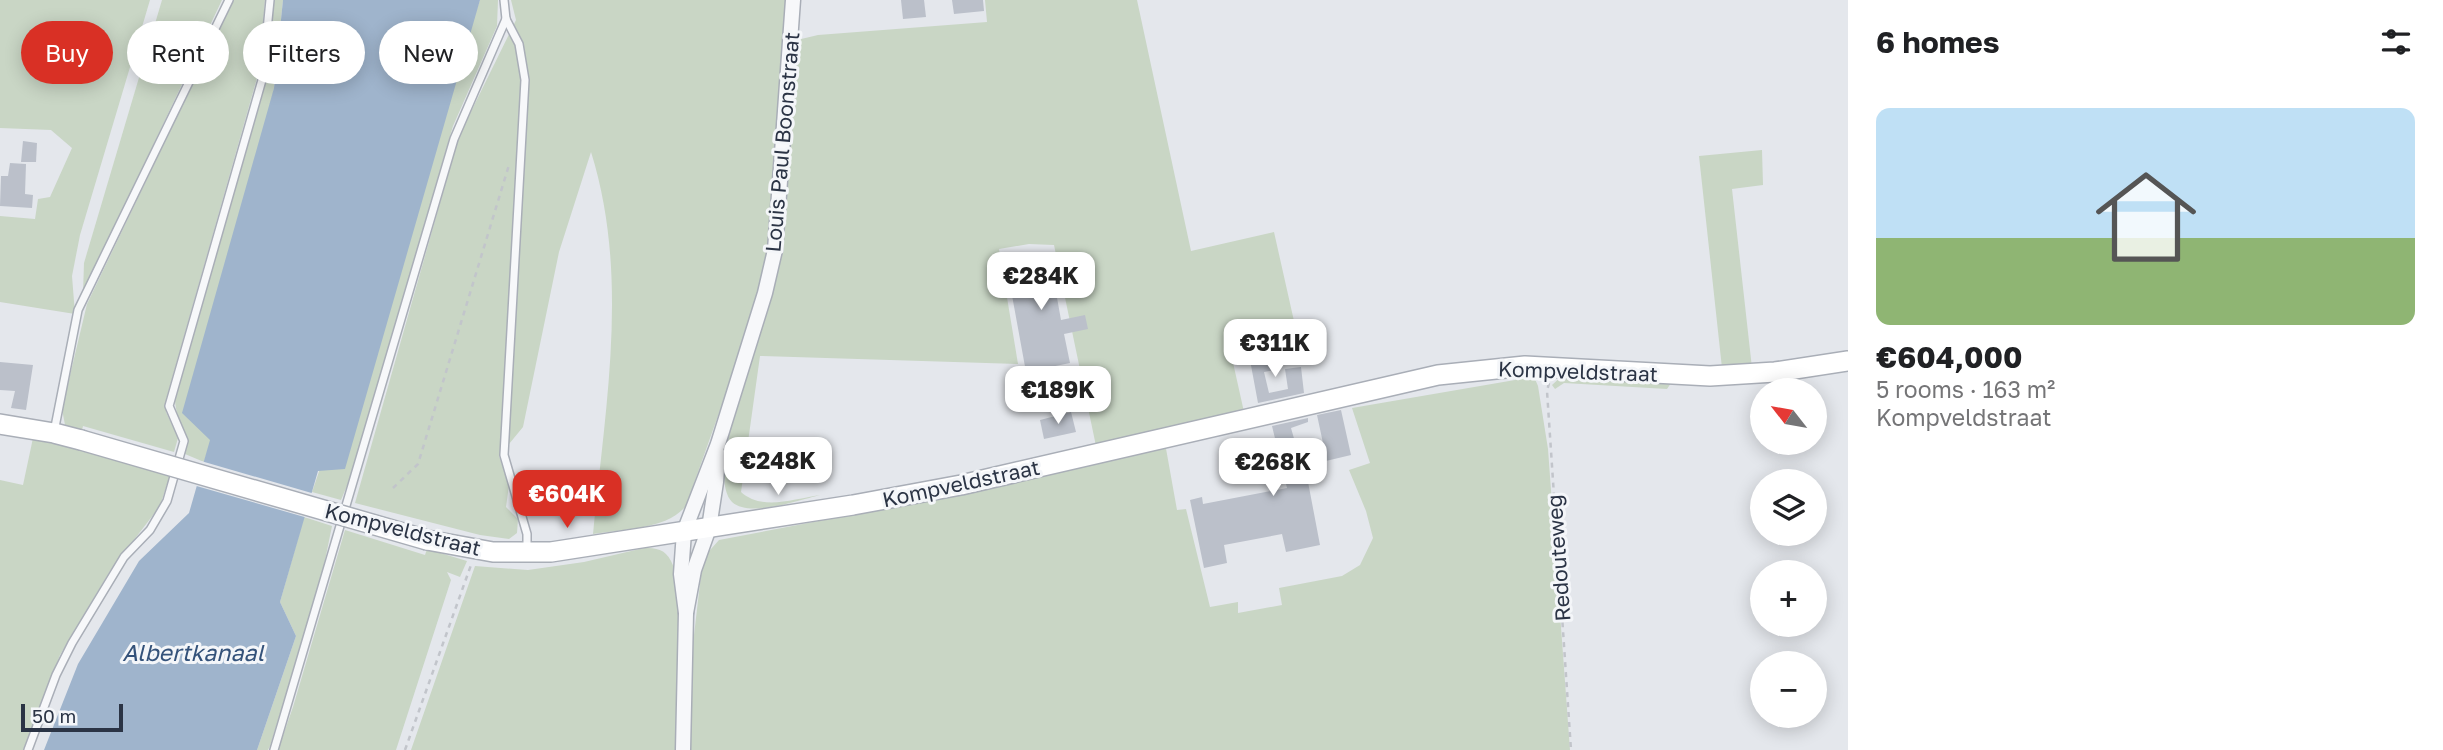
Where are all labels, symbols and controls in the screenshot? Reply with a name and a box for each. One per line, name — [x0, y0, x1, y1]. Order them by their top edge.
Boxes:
chip: Buy — [21, 21, 113, 84]
chip: Rent — [127, 21, 229, 84]
chip: Filters — [243, 21, 365, 84]
chip: New — [379, 21, 478, 84]
icon: filters — [2377, 23, 2415, 61]
text: 6 homes — [1876, 24, 1999, 60]
street label: Louis Paul Boonstraat — [759, 31, 805, 253]
icon: home — [2083, 154, 2209, 280]
pin: €284K — [992, 252, 1090, 312]
text: €284K — [1003, 261, 1079, 289]
pin: €311K — [1226, 320, 1324, 379]
text: €311K — [1240, 328, 1310, 356]
text: €604,000 — [1876, 339, 2023, 375]
street label: Kompveldstraat — [1498, 355, 1658, 387]
pin: €189K — [1009, 366, 1107, 426]
text: €189K — [1021, 375, 1095, 403]
text: 5 rooms · 163 m² — [1876, 375, 2055, 403]
north arrow — [1750, 378, 1827, 455]
map controls — [1750, 378, 1827, 728]
text: Kompveldstraat — [1876, 403, 2051, 431]
pin: €248K — [729, 438, 827, 497]
pin: €268K — [1224, 438, 1322, 498]
text: €248K — [740, 446, 816, 474]
text: €268K — [1235, 447, 1311, 475]
street label: Kompveldstraat — [880, 454, 1042, 512]
button: layers — [1750, 469, 1827, 546]
pin: €604K — [518, 470, 616, 530]
text: €604K — [529, 479, 605, 507]
street label: Redouteweg — [1541, 494, 1575, 622]
street label: Kompveldstraat — [322, 497, 484, 561]
button: + — [1750, 560, 1827, 637]
water label: Albertkanaal — [122, 638, 265, 666]
button: − — [1750, 651, 1827, 728]
scale bar — [21, 701, 122, 733]
text: 50 m — [32, 704, 76, 727]

